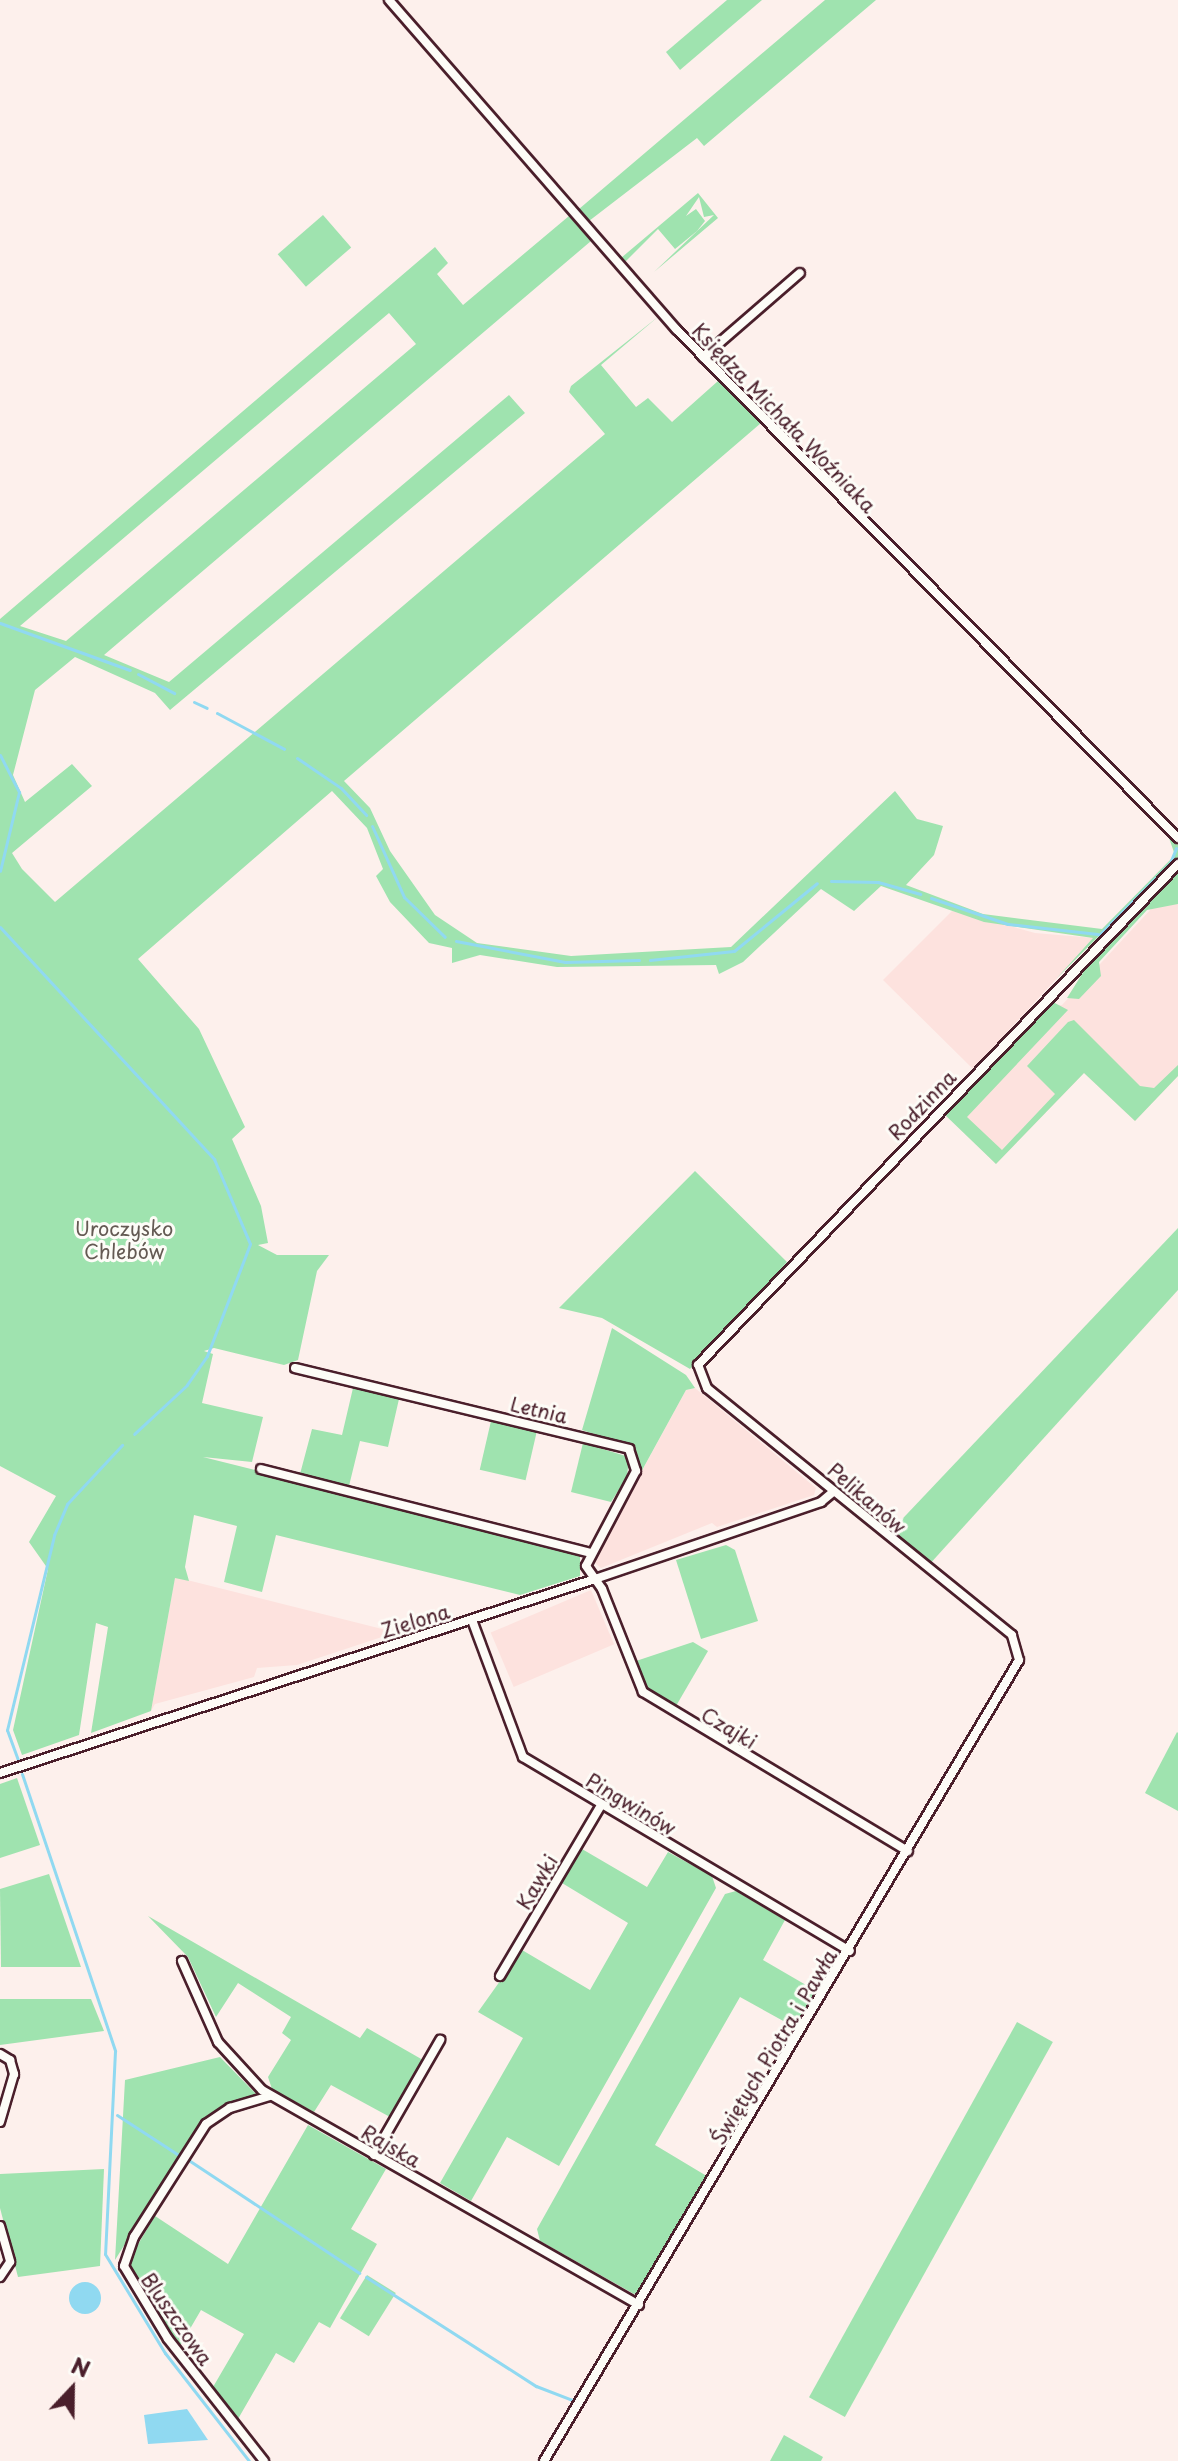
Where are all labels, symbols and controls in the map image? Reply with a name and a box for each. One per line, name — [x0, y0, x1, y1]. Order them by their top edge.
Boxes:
street label: Księdza Michała Woźniaka — [687, 318, 881, 518]
street label: Rodzinna — [883, 1065, 961, 1145]
park label: Uroczysko Chlebów — [75, 1217, 173, 1264]
street label: Letnia — [508, 1392, 570, 1428]
street label: Pelikanów — [823, 1458, 911, 1538]
street label: Zielona — [378, 1599, 452, 1643]
street label: Czajki — [697, 1702, 761, 1754]
street label: Pingwinów — [582, 1768, 680, 1840]
street label: Kawki — [511, 1850, 563, 1914]
street label: Świętych Piotra i Pawła — [706, 1944, 842, 2150]
street label: Rajska — [357, 2120, 425, 2172]
street label: Bluszczowa — [136, 2268, 218, 2370]
text: N — [67, 2348, 95, 2385]
north arrow — [32, 2349, 112, 2429]

